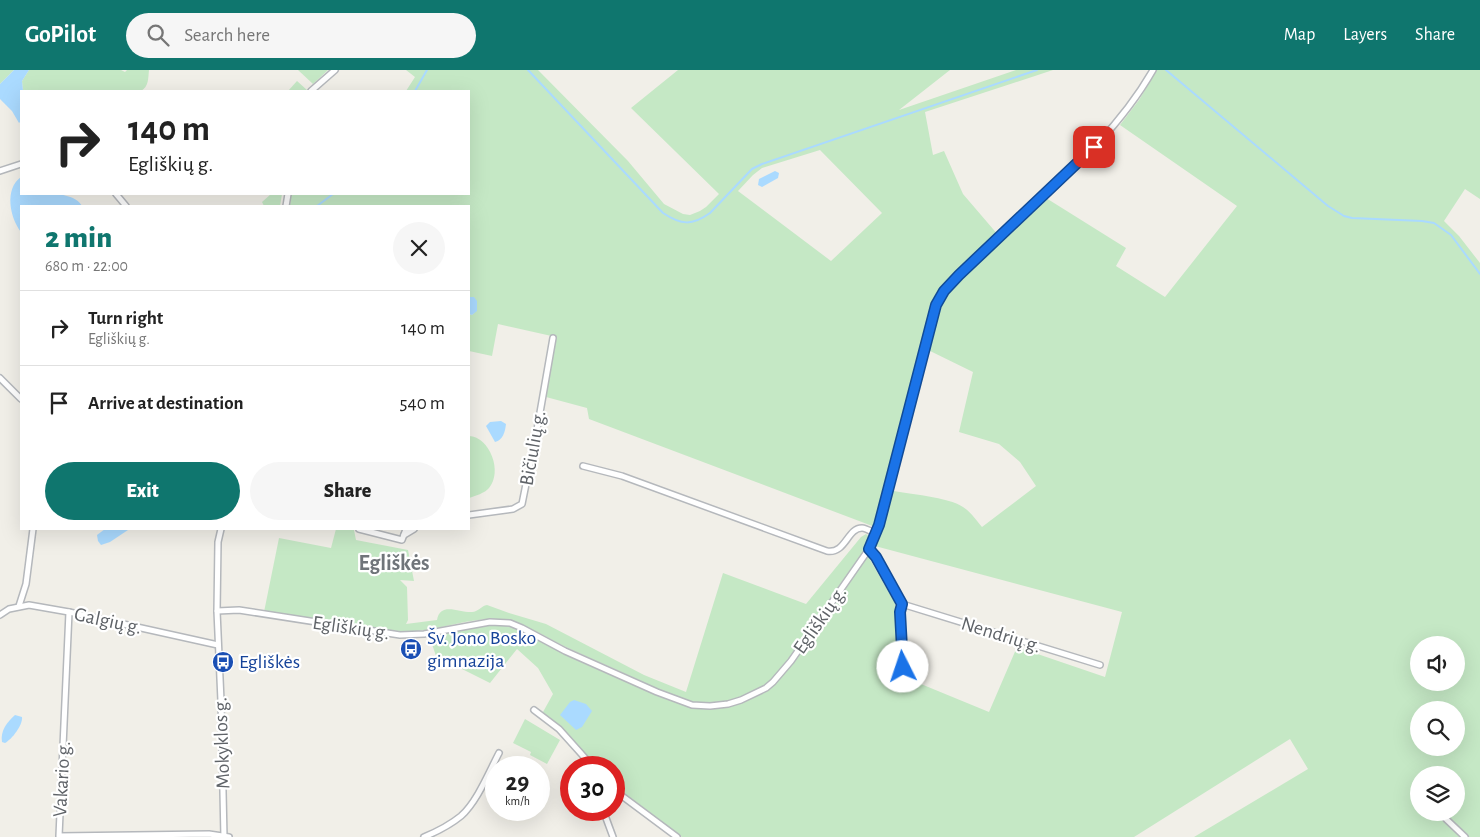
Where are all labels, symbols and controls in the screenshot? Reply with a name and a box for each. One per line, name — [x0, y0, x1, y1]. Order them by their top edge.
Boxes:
search box — [126, 13, 476, 58]
icon: search — [144, 21, 172, 49]
text: GoPilot — [25, 23, 96, 47]
text: Search here — [184, 26, 270, 45]
text: Map — [1284, 26, 1315, 44]
text: Layers — [1343, 26, 1387, 44]
text: Share — [1415, 26, 1455, 44]
icon: right — [45, 110, 110, 175]
text: 140 m — [128, 112, 210, 147]
pin — [1073, 126, 1115, 168]
icon: arrive — [1080, 133, 1108, 161]
text: Egliškių g. — [128, 153, 213, 175]
button: close — [393, 222, 445, 274]
text: 2 min — [45, 223, 112, 253]
text: 680 m · 22:00 — [45, 258, 128, 274]
text: Turn right — [88, 309, 163, 328]
icon: right — [45, 314, 73, 342]
text: 140 m — [401, 319, 445, 338]
text: Egliškių g. — [88, 331, 150, 347]
icon: arrive — [45, 389, 73, 417]
text: Arrive at destination — [88, 394, 244, 413]
text: 540 m — [400, 394, 445, 413]
street label: Bičiulių g. — [517, 409, 549, 487]
button: Exit — [45, 462, 240, 520]
button: Share — [250, 462, 445, 520]
district label: Egliškės — [359, 552, 429, 574]
street label: Egliškių g. — [790, 583, 850, 657]
street label: Galgių g. — [72, 604, 144, 638]
street label: Egliškių g. — [311, 613, 391, 643]
street label: Nendrių g. — [959, 613, 1043, 657]
place label: Šv. Jono Bosko gimnazija — [427, 627, 536, 671]
map controls — [1410, 636, 1465, 821]
button: sound — [1410, 636, 1465, 691]
bus stop icon: Šv. Jono Bosko gimnazija — [399, 637, 423, 661]
position arrow — [876, 640, 928, 692]
bus stop icon: Egliškės — [211, 650, 235, 674]
place label: Egliškės — [239, 652, 300, 672]
street label: Mokyklos g. — [210, 697, 234, 789]
button: search — [1410, 701, 1465, 756]
street label: Vakario g. — [50, 741, 74, 817]
speed limit sign: 30 — [560, 756, 625, 821]
button: layers — [1410, 766, 1465, 821]
text: 29 — [506, 770, 529, 795]
text: km/h — [505, 795, 530, 807]

